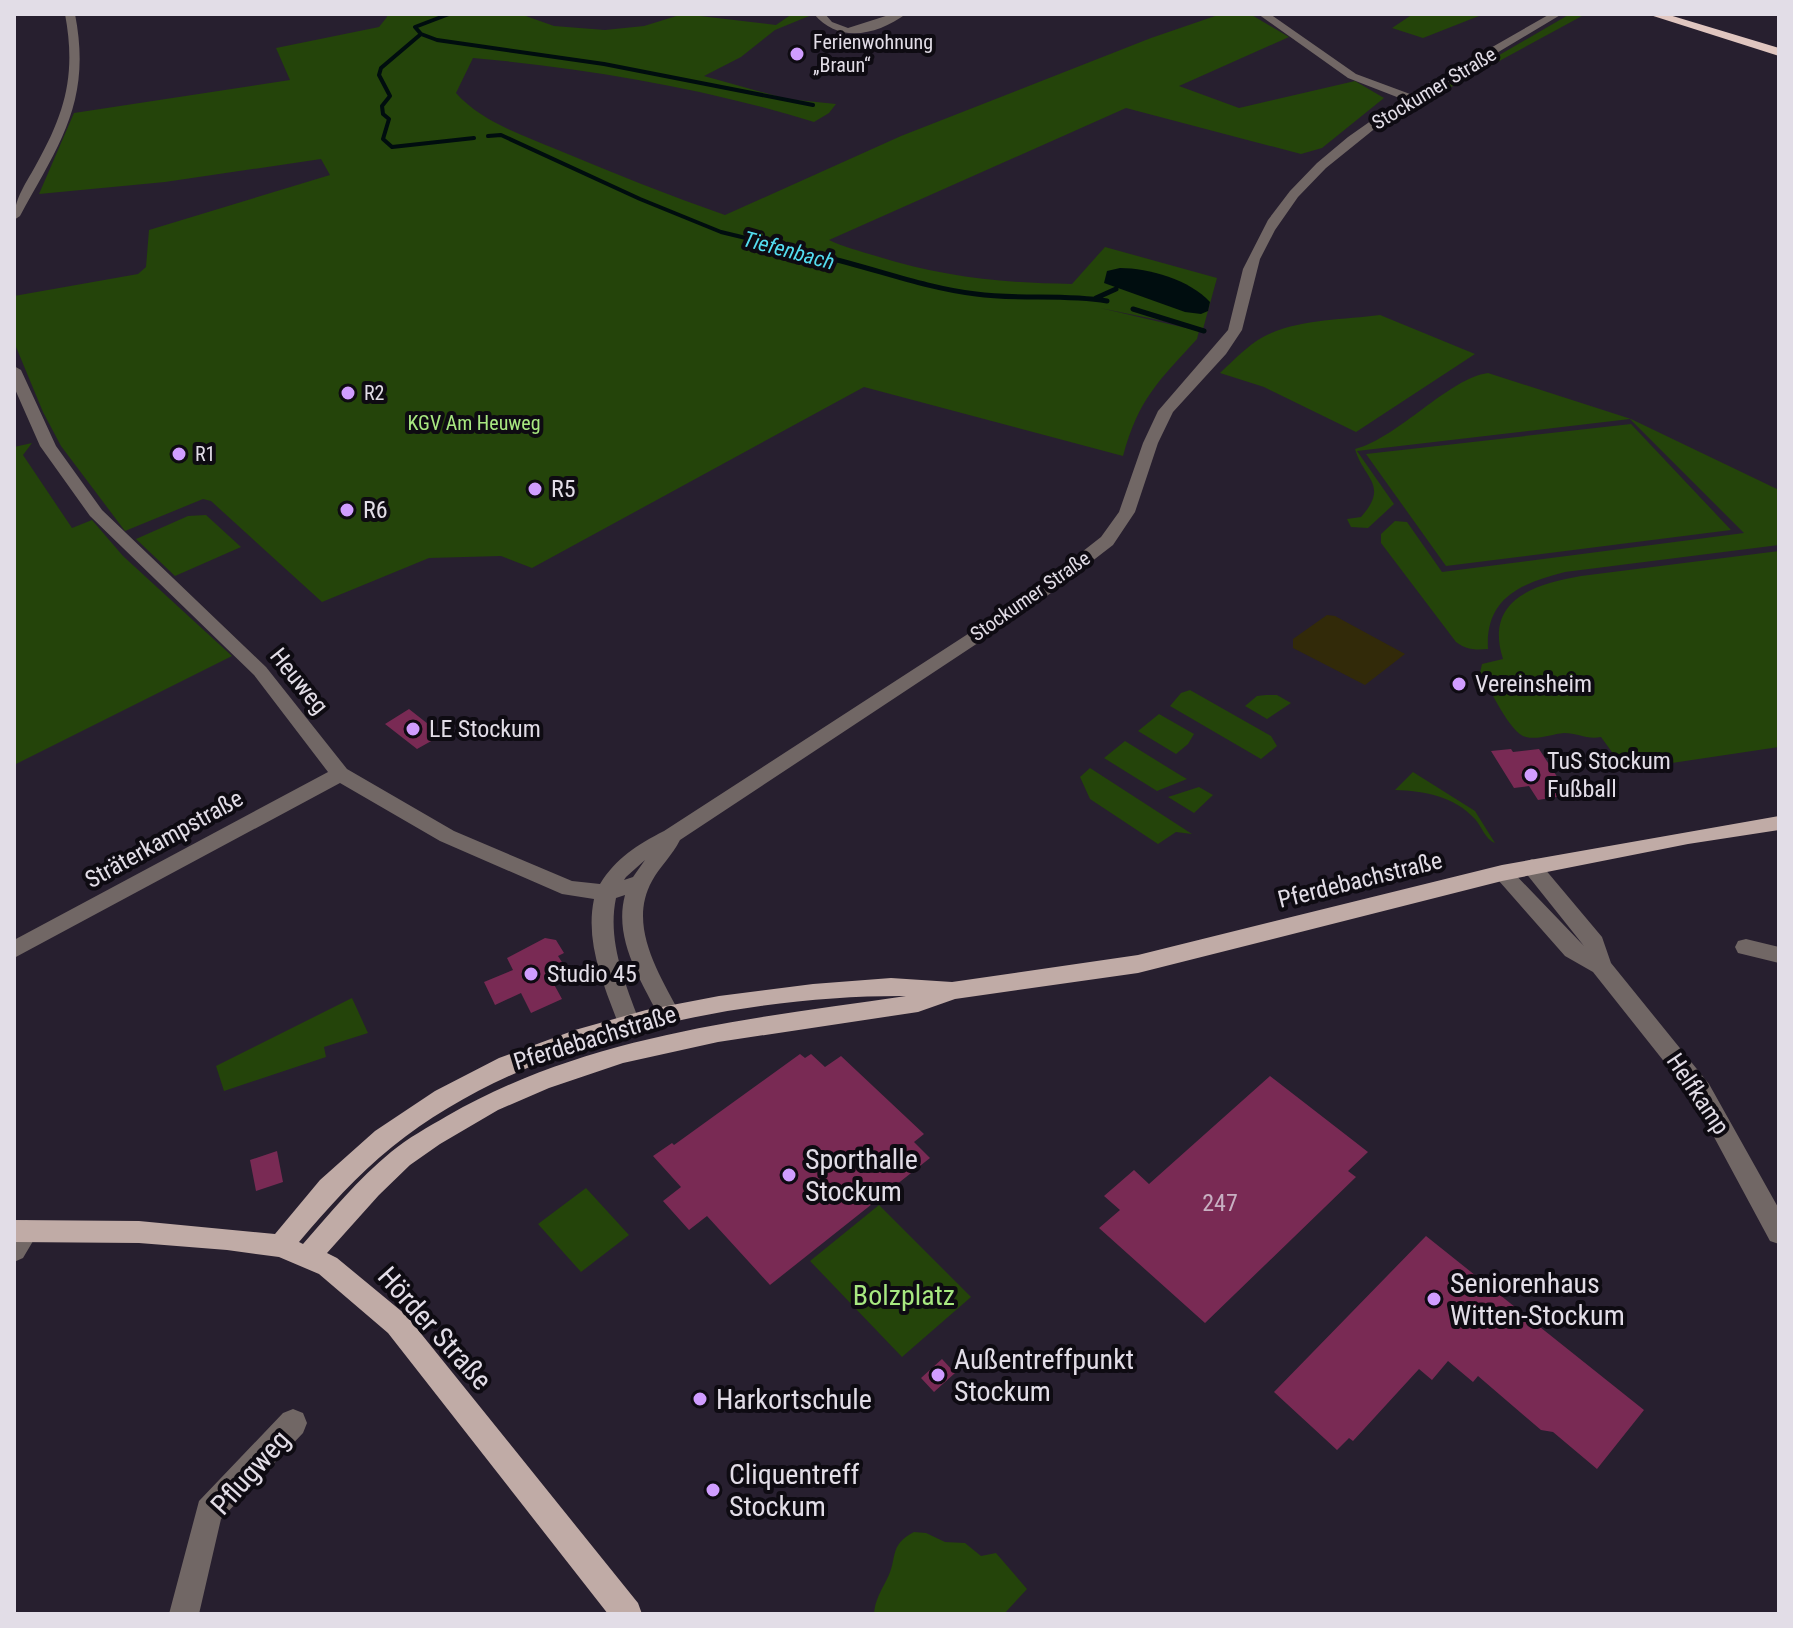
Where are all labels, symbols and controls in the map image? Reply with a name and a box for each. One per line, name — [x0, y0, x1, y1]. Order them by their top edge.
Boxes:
place label: Ferienwohnung „Braun“ — [813, 30, 933, 77]
street label: Stockumer Straße — [1368, 42, 1500, 134]
marker: Ferienwohnung „Braun“ — [788, 45, 806, 63]
water label: Tiefenbach — [740, 226, 837, 275]
place label: R2 — [364, 381, 385, 405]
marker: R2 — [339, 384, 357, 402]
park label: KGV Am Heuweg — [407, 411, 541, 435]
place label: R1 — [195, 442, 216, 466]
marker: R1 — [170, 445, 188, 463]
place label: R5 — [551, 475, 576, 503]
marker: R5 — [526, 480, 544, 498]
place label: R6 — [363, 496, 388, 524]
marker: R6 — [338, 501, 356, 519]
street label: Stockumer Straße — [966, 546, 1094, 646]
street label: Heuweg — [264, 642, 334, 720]
place label: Vereinsheim — [1475, 670, 1592, 698]
marker: Vereinsheim — [1450, 675, 1468, 693]
place label: LE Stockum — [429, 715, 541, 743]
marker: LE Stockum — [404, 720, 422, 738]
place label: TuS Stockum Fußball — [1547, 747, 1671, 803]
marker: TuS Stockum Fußball — [1522, 766, 1540, 784]
street label: Sträterkampstraße — [80, 784, 248, 894]
street label: Pferdebachstraße — [1275, 846, 1445, 914]
place label: Studio 45 — [547, 960, 637, 988]
marker: Studio 45 — [522, 965, 540, 983]
street label: Pferdebachstraße — [510, 1000, 680, 1076]
street label: Helfkamp — [1661, 1048, 1735, 1140]
place label: Sporthalle Stockum — [805, 1143, 918, 1208]
marker: Sporthalle Stockum — [780, 1166, 798, 1184]
house number: 247 — [1202, 1189, 1238, 1217]
street label: Hörder Straße — [371, 1260, 498, 1396]
place label: Seniorenhaus Witten-Stockum — [1450, 1267, 1625, 1332]
park label: Bolzplatz — [853, 1279, 955, 1312]
marker: Seniorenhaus Witten-Stockum — [1425, 1290, 1443, 1308]
place label: Außentreffpunkt Stockum — [954, 1343, 1134, 1408]
marker: Außentreffpunkt Stockum — [929, 1366, 947, 1384]
place label: Harkortschule — [716, 1383, 872, 1416]
marker: Harkortschule — [691, 1390, 709, 1408]
street label: Pflugweg — [204, 1423, 297, 1521]
place label: Cliquentreff Stockum — [729, 1458, 860, 1523]
marker: Cliquentreff Stockum — [704, 1481, 722, 1499]

